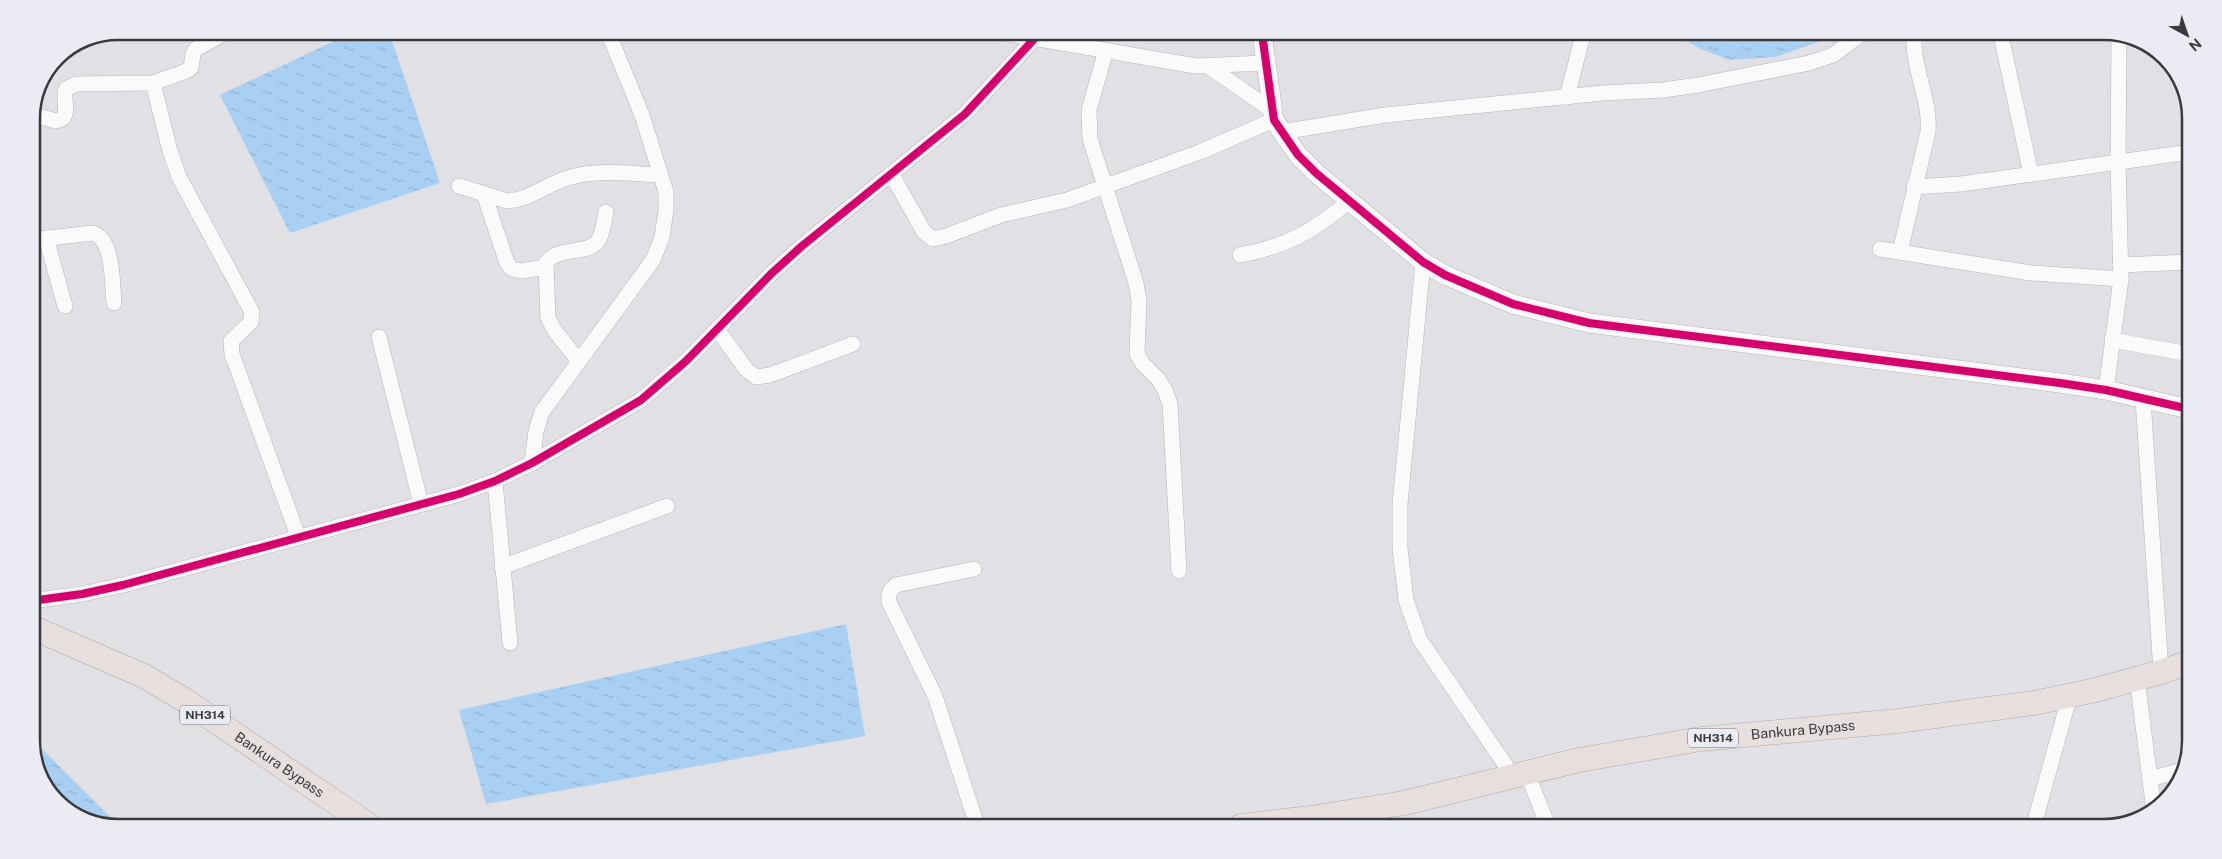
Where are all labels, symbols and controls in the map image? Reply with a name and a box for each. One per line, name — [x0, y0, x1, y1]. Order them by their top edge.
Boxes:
north arrow — [2162, 10, 2212, 60]
text: N — [2186, 35, 2205, 55]
road number: NH314 — [180, 706, 230, 724]
street label: Bankura Bypass — [1750, 717, 1856, 742]
road number: NH314 — [1688, 728, 1738, 748]
street label: Bankura Bypass — [232, 729, 327, 800]

